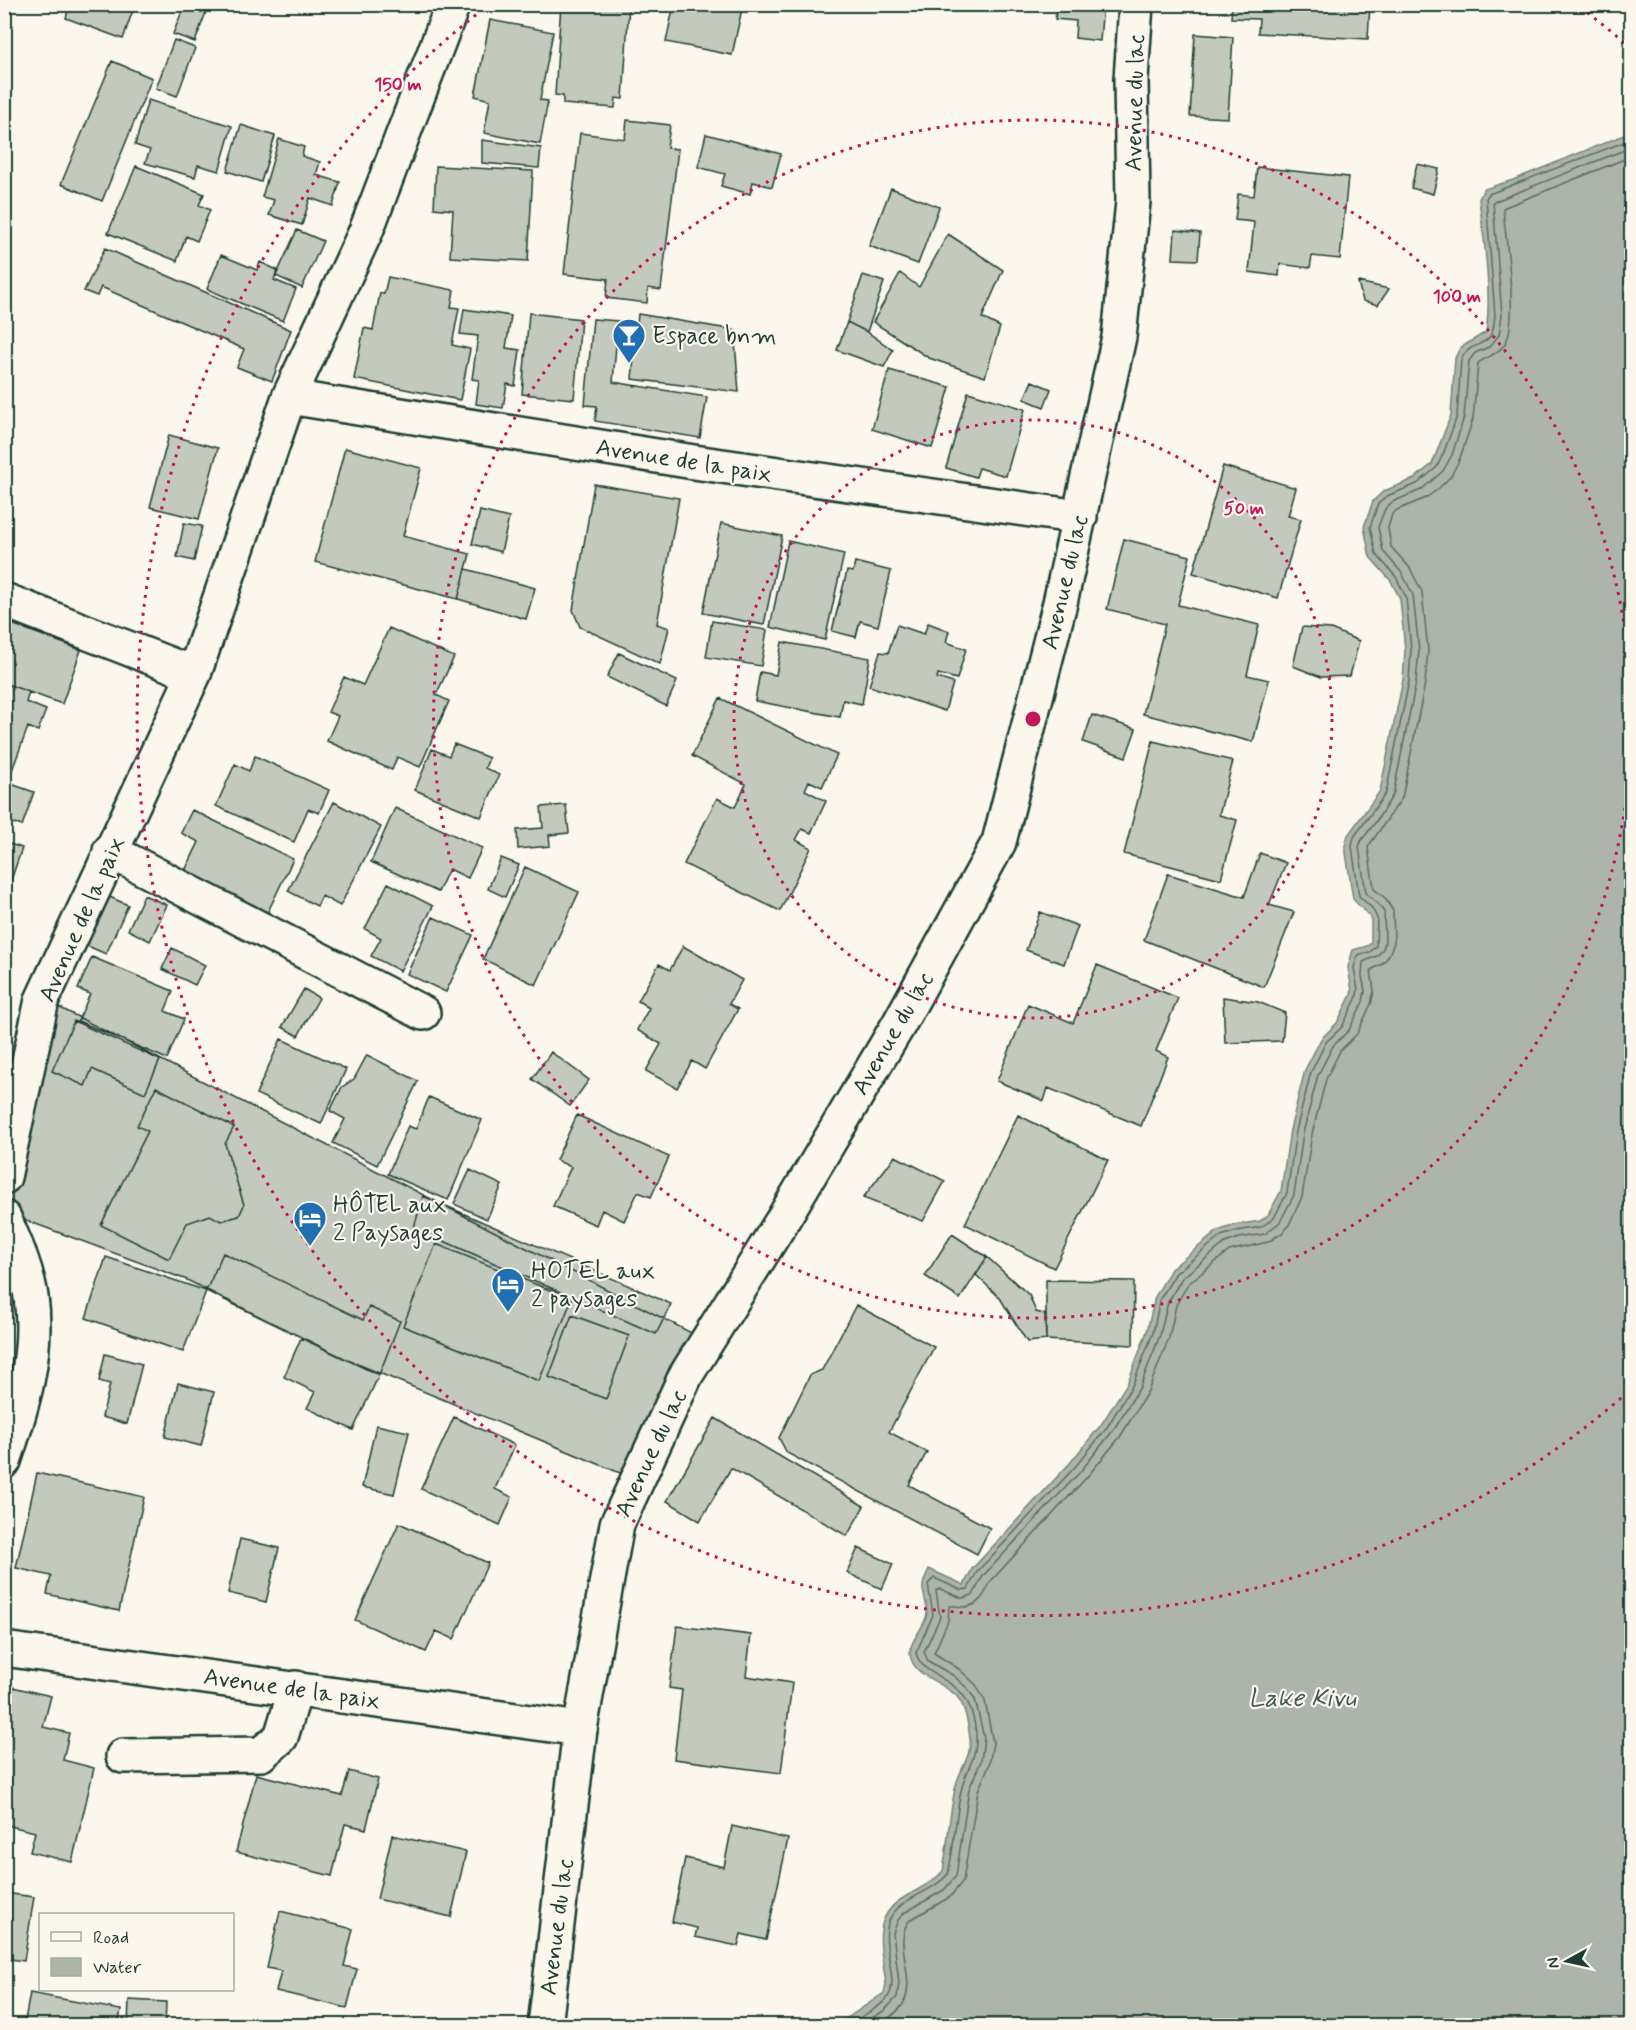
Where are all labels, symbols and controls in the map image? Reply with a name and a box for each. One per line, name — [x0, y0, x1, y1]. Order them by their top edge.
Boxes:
street label: Avenue du lac — [1119, 34, 1152, 172]
text: 150 m — [374, 73, 422, 97]
text: 100 m — [1433, 285, 1481, 309]
bar icon: Espace bnm — [611, 317, 647, 364]
place label: Espace bnm — [652, 321, 776, 352]
street label: Avenue de la paix — [594, 432, 774, 491]
text: 50 m — [1224, 497, 1264, 521]
street label: Avenue du lac — [1035, 512, 1096, 653]
centre of rings — [1023, 709, 1043, 729]
street label: Avenue de la paix — [32, 832, 133, 1007]
street label: Avenue du lac — [846, 967, 941, 1101]
place label: HÔTEL aux 2 Paysages — [333, 1190, 447, 1249]
hotel icon: HÔTEL aux 2 Paysages — [292, 1200, 328, 1247]
place label: HOTEL aux 2 paysages — [531, 1256, 655, 1315]
hotel icon: HOTEL aux 2 paysages — [490, 1266, 526, 1313]
street label: Avenue du lac — [608, 1385, 694, 1522]
street label: Avenue de la paix — [202, 1662, 382, 1717]
water label: Lake Kivu — [1248, 1682, 1357, 1716]
street label: Avenue du lac — [534, 1857, 581, 1997]
legend — [39, 1913, 234, 1991]
text: Road — [93, 1926, 129, 1950]
north arrow — [1537, 1931, 1597, 1991]
text: Water — [93, 1956, 142, 1980]
text: N — [1542, 1956, 1565, 1970]

